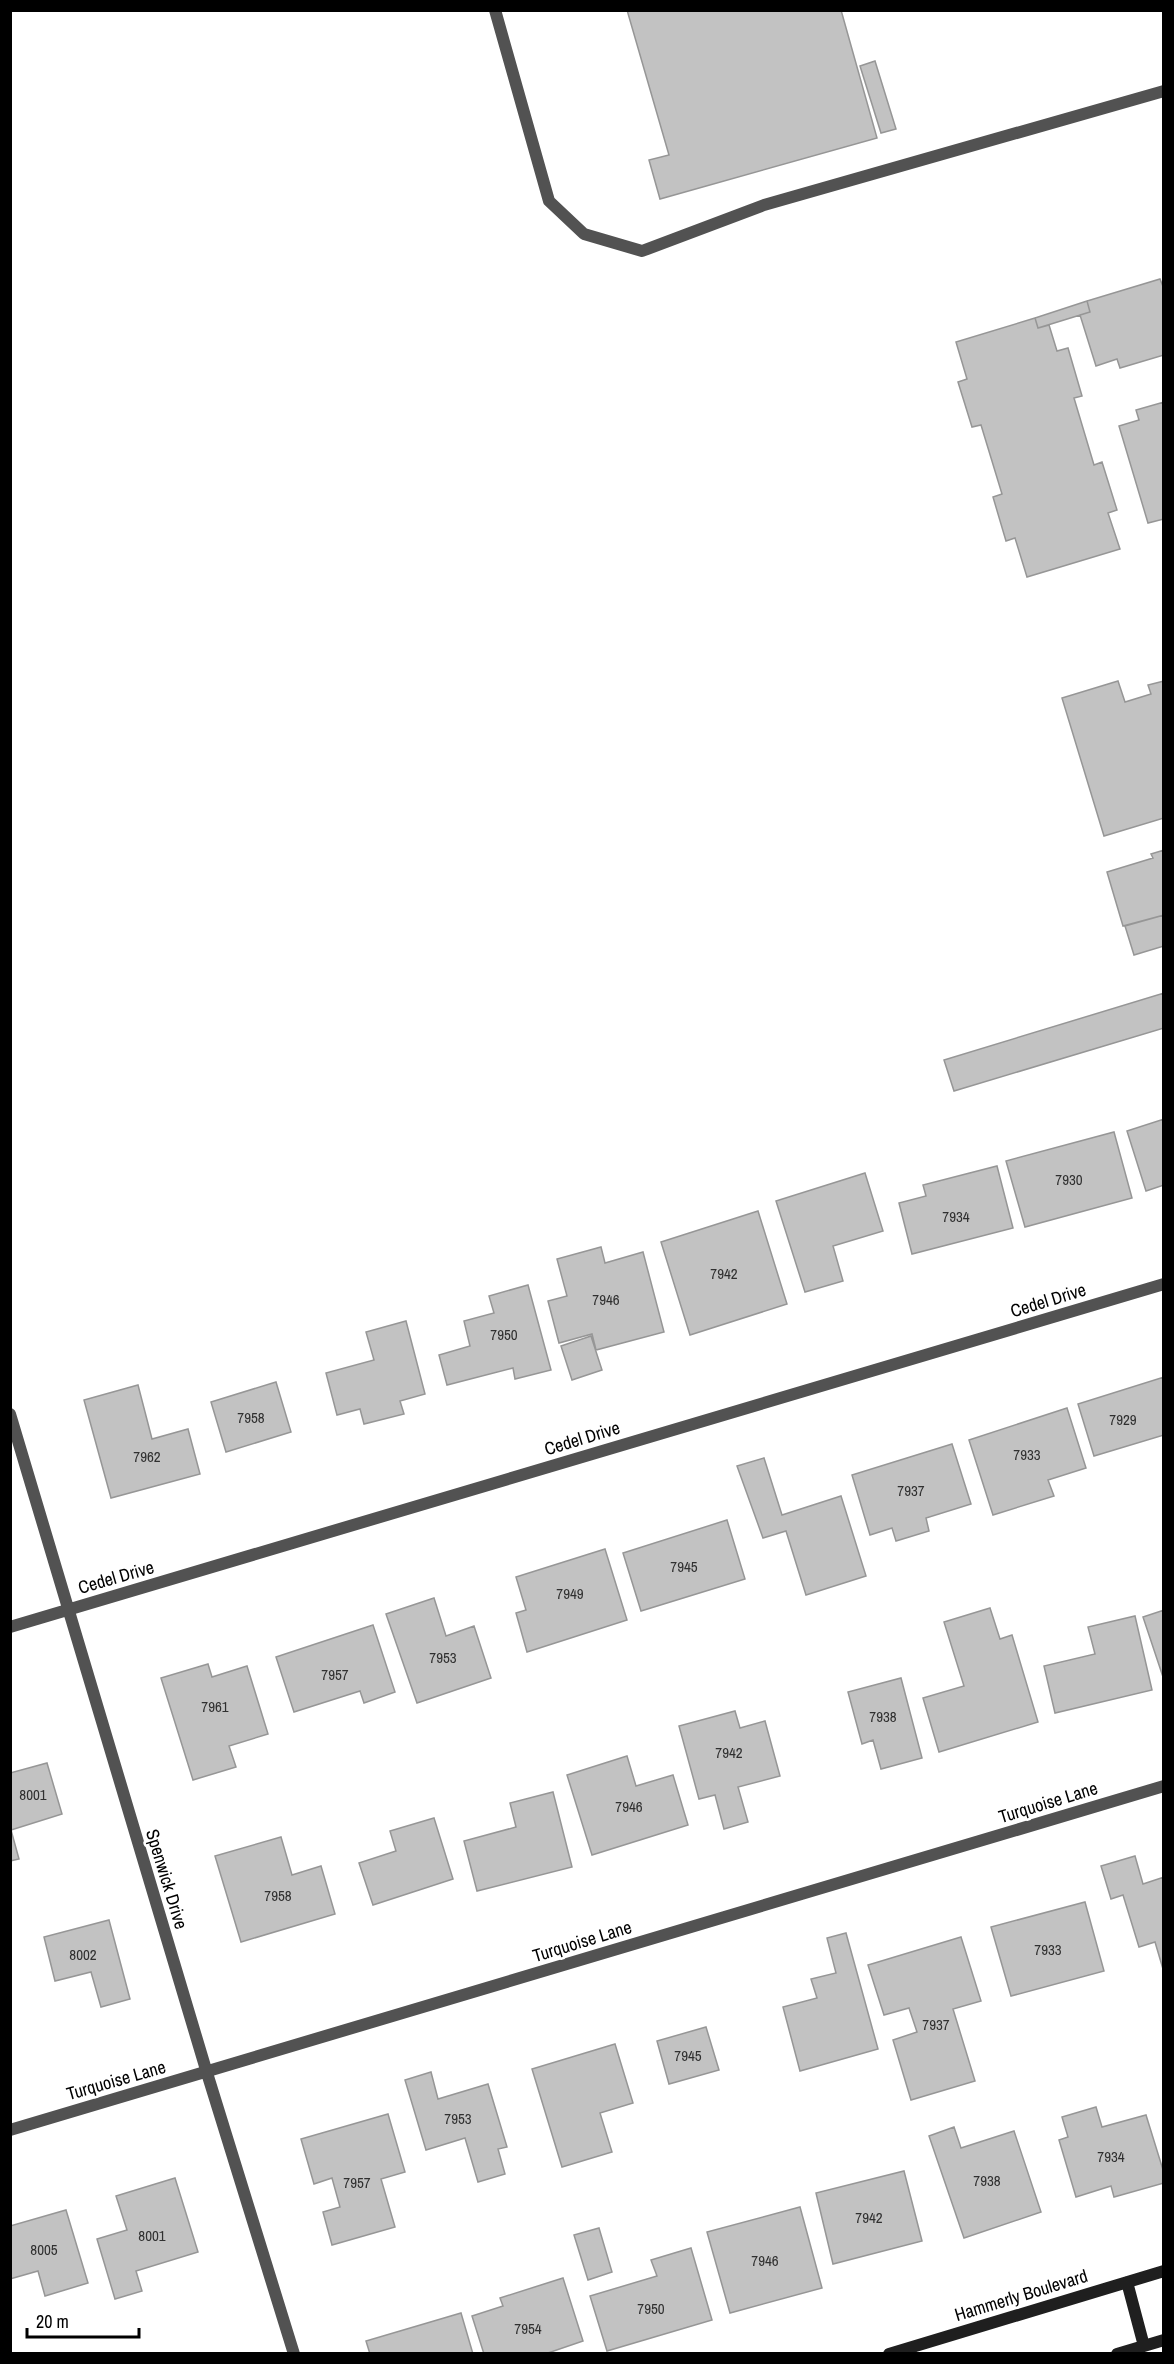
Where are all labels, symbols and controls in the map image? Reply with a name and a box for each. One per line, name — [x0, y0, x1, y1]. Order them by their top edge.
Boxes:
house number: 7930 — [1055, 1169, 1083, 1190]
house number: 7934 — [942, 1206, 970, 1227]
house number: 7942 — [710, 1263, 738, 1284]
street label: Cedel Drive — [1007, 1277, 1089, 1323]
house number: 7946 — [592, 1289, 620, 1310]
house number: 7950 — [490, 1324, 518, 1345]
house number: 7958 — [237, 1407, 265, 1428]
house number: 7929 — [1109, 1409, 1137, 1430]
street label: Cedel Drive — [541, 1415, 623, 1461]
house number: 7933 — [1013, 1444, 1041, 1465]
house number: 7962 — [133, 1446, 161, 1467]
house number: 7937 — [897, 1480, 925, 1501]
street label: Cedel Drive — [75, 1554, 157, 1600]
house number: 7945 — [670, 1556, 698, 1577]
house number: 7949 — [556, 1583, 584, 1604]
house number: 7953 — [429, 1647, 457, 1668]
house number: 7957 — [321, 1664, 349, 1685]
house number: 7961 — [201, 1696, 229, 1717]
house number: 7938 — [869, 1706, 897, 1727]
house number: 7942 — [715, 1742, 743, 1763]
street label: Turquoise Lane — [996, 1775, 1100, 1829]
house number: 8001 — [19, 1784, 47, 1805]
house number: 7946 — [615, 1796, 643, 1817]
street label: Spenwick Drive — [140, 1826, 194, 1932]
house number: 7958 — [264, 1885, 292, 1906]
street label: Turquoise Lane — [530, 1914, 634, 1968]
house number: 7933 — [1034, 1939, 1062, 1960]
house number: 8002 — [69, 1944, 97, 1965]
house number: 7937 — [922, 2014, 950, 2035]
house number: 7945 — [674, 2045, 702, 2066]
street label: Turquoise Lane — [63, 2054, 169, 2106]
house number: 7953 — [444, 2108, 472, 2129]
house number: 7934 — [1097, 2146, 1125, 2167]
house number: 7938 — [973, 2170, 1001, 2191]
house number: 7957 — [343, 2172, 371, 2193]
house number: 7942 — [855, 2207, 883, 2228]
house number: 8001 — [138, 2225, 166, 2246]
house number: 8005 — [30, 2239, 58, 2260]
house number: 7946 — [751, 2250, 779, 2271]
street label: Hammerly Boulevard — [951, 2263, 1091, 2327]
house number: 7950 — [637, 2298, 665, 2319]
scale bar — [27, 2301, 140, 2339]
text: 20 m — [36, 2309, 69, 2334]
house number: 7954 — [514, 2318, 542, 2339]

